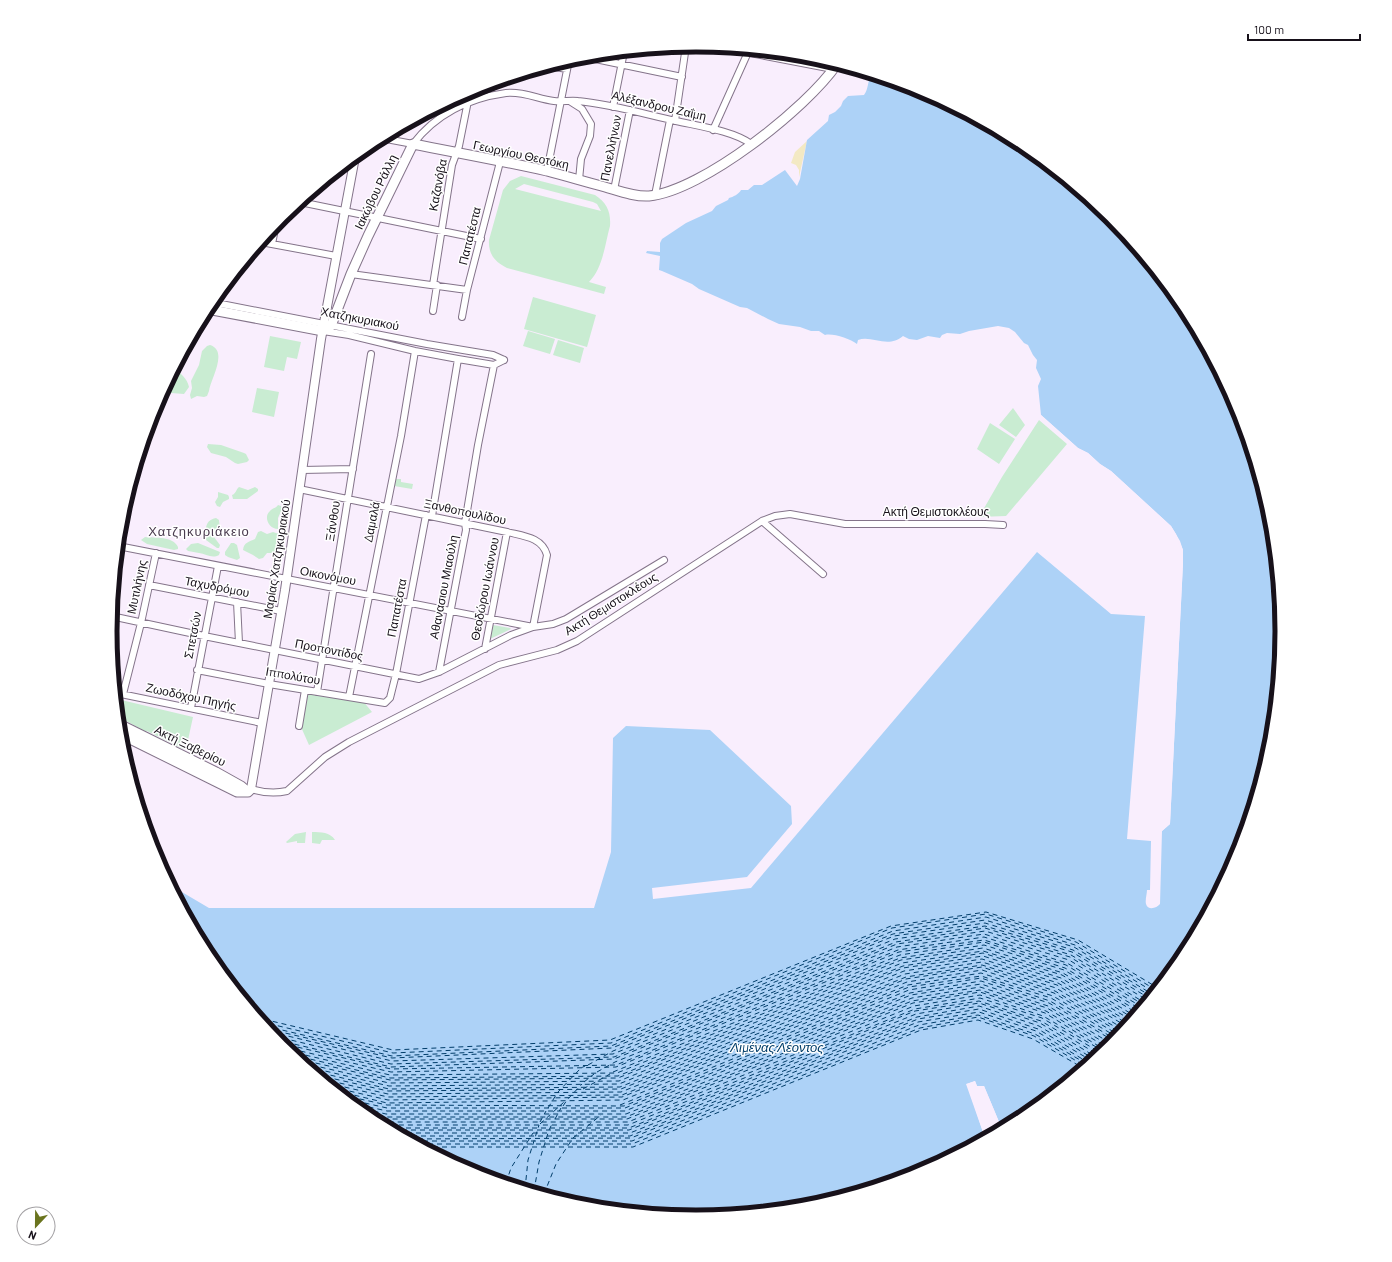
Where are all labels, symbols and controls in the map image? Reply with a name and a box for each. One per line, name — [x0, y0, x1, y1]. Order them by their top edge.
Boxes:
scale bar — [1248, 16, 1360, 42]
text: 100 m — [1254, 22, 1284, 36]
street label: Αλέξανδρου Ζαΐμη — [610, 87, 708, 124]
street label: Πανελλήνων — [597, 114, 624, 182]
street label: Γεωργίου Θεοτόκη — [472, 137, 570, 172]
street label: Ιακώβου Ράλλη — [351, 152, 400, 232]
street label: Καζανόβα — [425, 158, 450, 212]
street label: Παπατέστα — [455, 205, 483, 266]
street label: Χατζηκυριακού — [320, 304, 400, 333]
street label: Ξανθοπουλίδου — [423, 495, 508, 527]
street label: Μαρίας Χατζηκυριακού — [260, 498, 293, 620]
street label: Ξάνθου — [322, 500, 342, 542]
street label: Δαμαλά — [360, 500, 382, 543]
street label: Ακτή Θεμιστοκλέους — [883, 504, 990, 519]
district label: Χατζηκυριάκειο — [148, 523, 250, 539]
street label: Αθανασιου Μιαούλη — [426, 534, 461, 640]
street label: Θεοδώρου Ιωάννου — [467, 536, 502, 642]
street label: Μυτιλήνης — [123, 558, 150, 615]
street label: Οικονόμου — [299, 563, 358, 587]
street label: Ακτή Θεμιστοκλέους — [561, 569, 660, 638]
street label: Ταχυδρόμου — [183, 573, 251, 600]
street label: Παπατέστα — [383, 577, 409, 638]
street label: Σπετσών — [181, 610, 203, 660]
street label: Προποντίδος — [294, 636, 365, 664]
street label: Ιππολύτου — [265, 663, 322, 687]
street label: Ζωοδόχου Πηγής — [145, 680, 238, 713]
street label: Ακτή Ξαβερίου — [152, 722, 228, 769]
water label: Λιμένας Λέοντος — [729, 1039, 824, 1055]
north arrow — [16, 1206, 56, 1246]
text: N — [26, 1228, 38, 1243]

